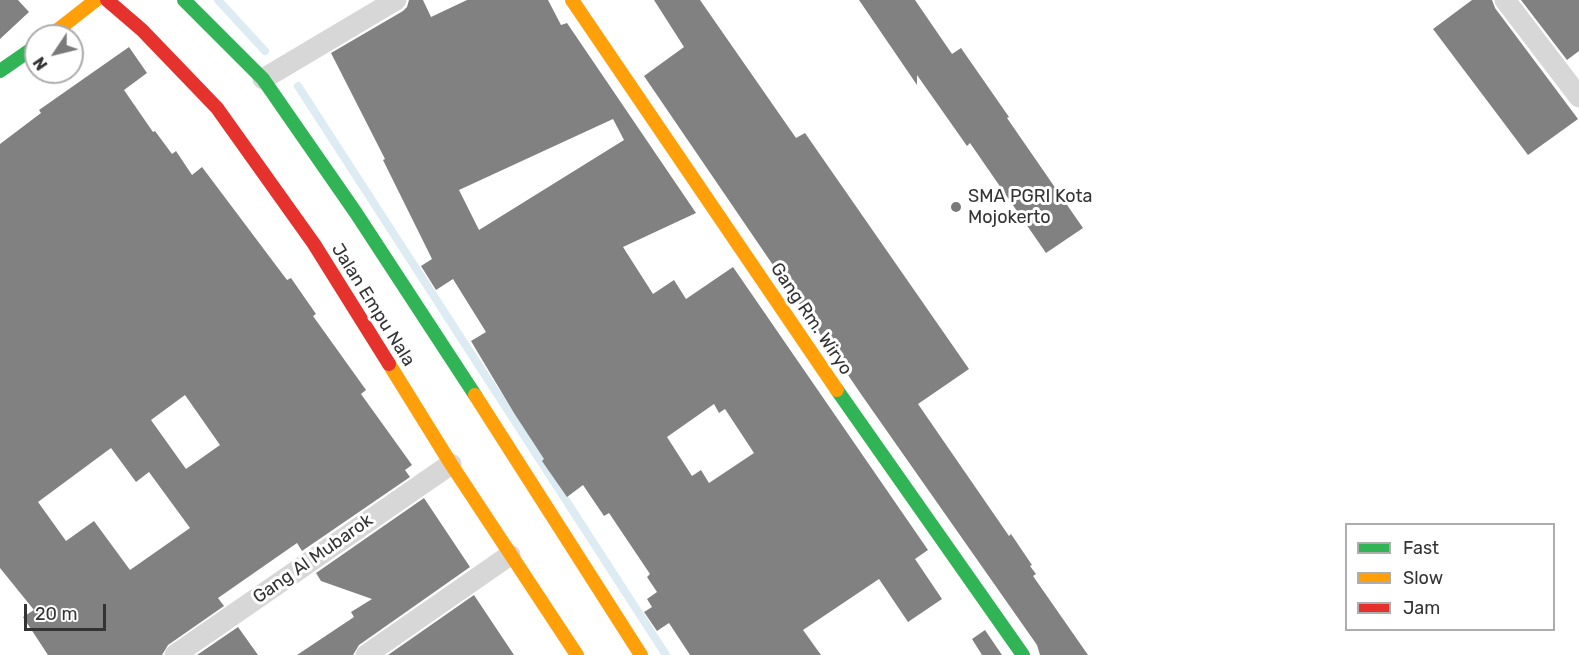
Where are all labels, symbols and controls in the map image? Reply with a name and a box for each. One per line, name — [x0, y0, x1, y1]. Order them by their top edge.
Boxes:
north arrow — [24, 24, 84, 84]
text: N — [29, 53, 52, 74]
place label: SMA PGRI Kota Mojokerto — [968, 186, 1092, 228]
marker: SMA PGRI Kota Mojokerto — [949, 200, 963, 214]
street label: Jalan Empu Nala — [327, 240, 419, 370]
street label: Gang Rm. Wiryo — [766, 259, 856, 379]
street label: Gang Al Mubarok — [249, 510, 377, 608]
legend — [1345, 523, 1555, 631]
text: Fast — [1403, 537, 1439, 559]
text: Slow — [1403, 567, 1443, 589]
scale bar — [27, 592, 110, 630]
text: Jam — [1403, 597, 1440, 619]
text: 20 m — [35, 603, 77, 625]

